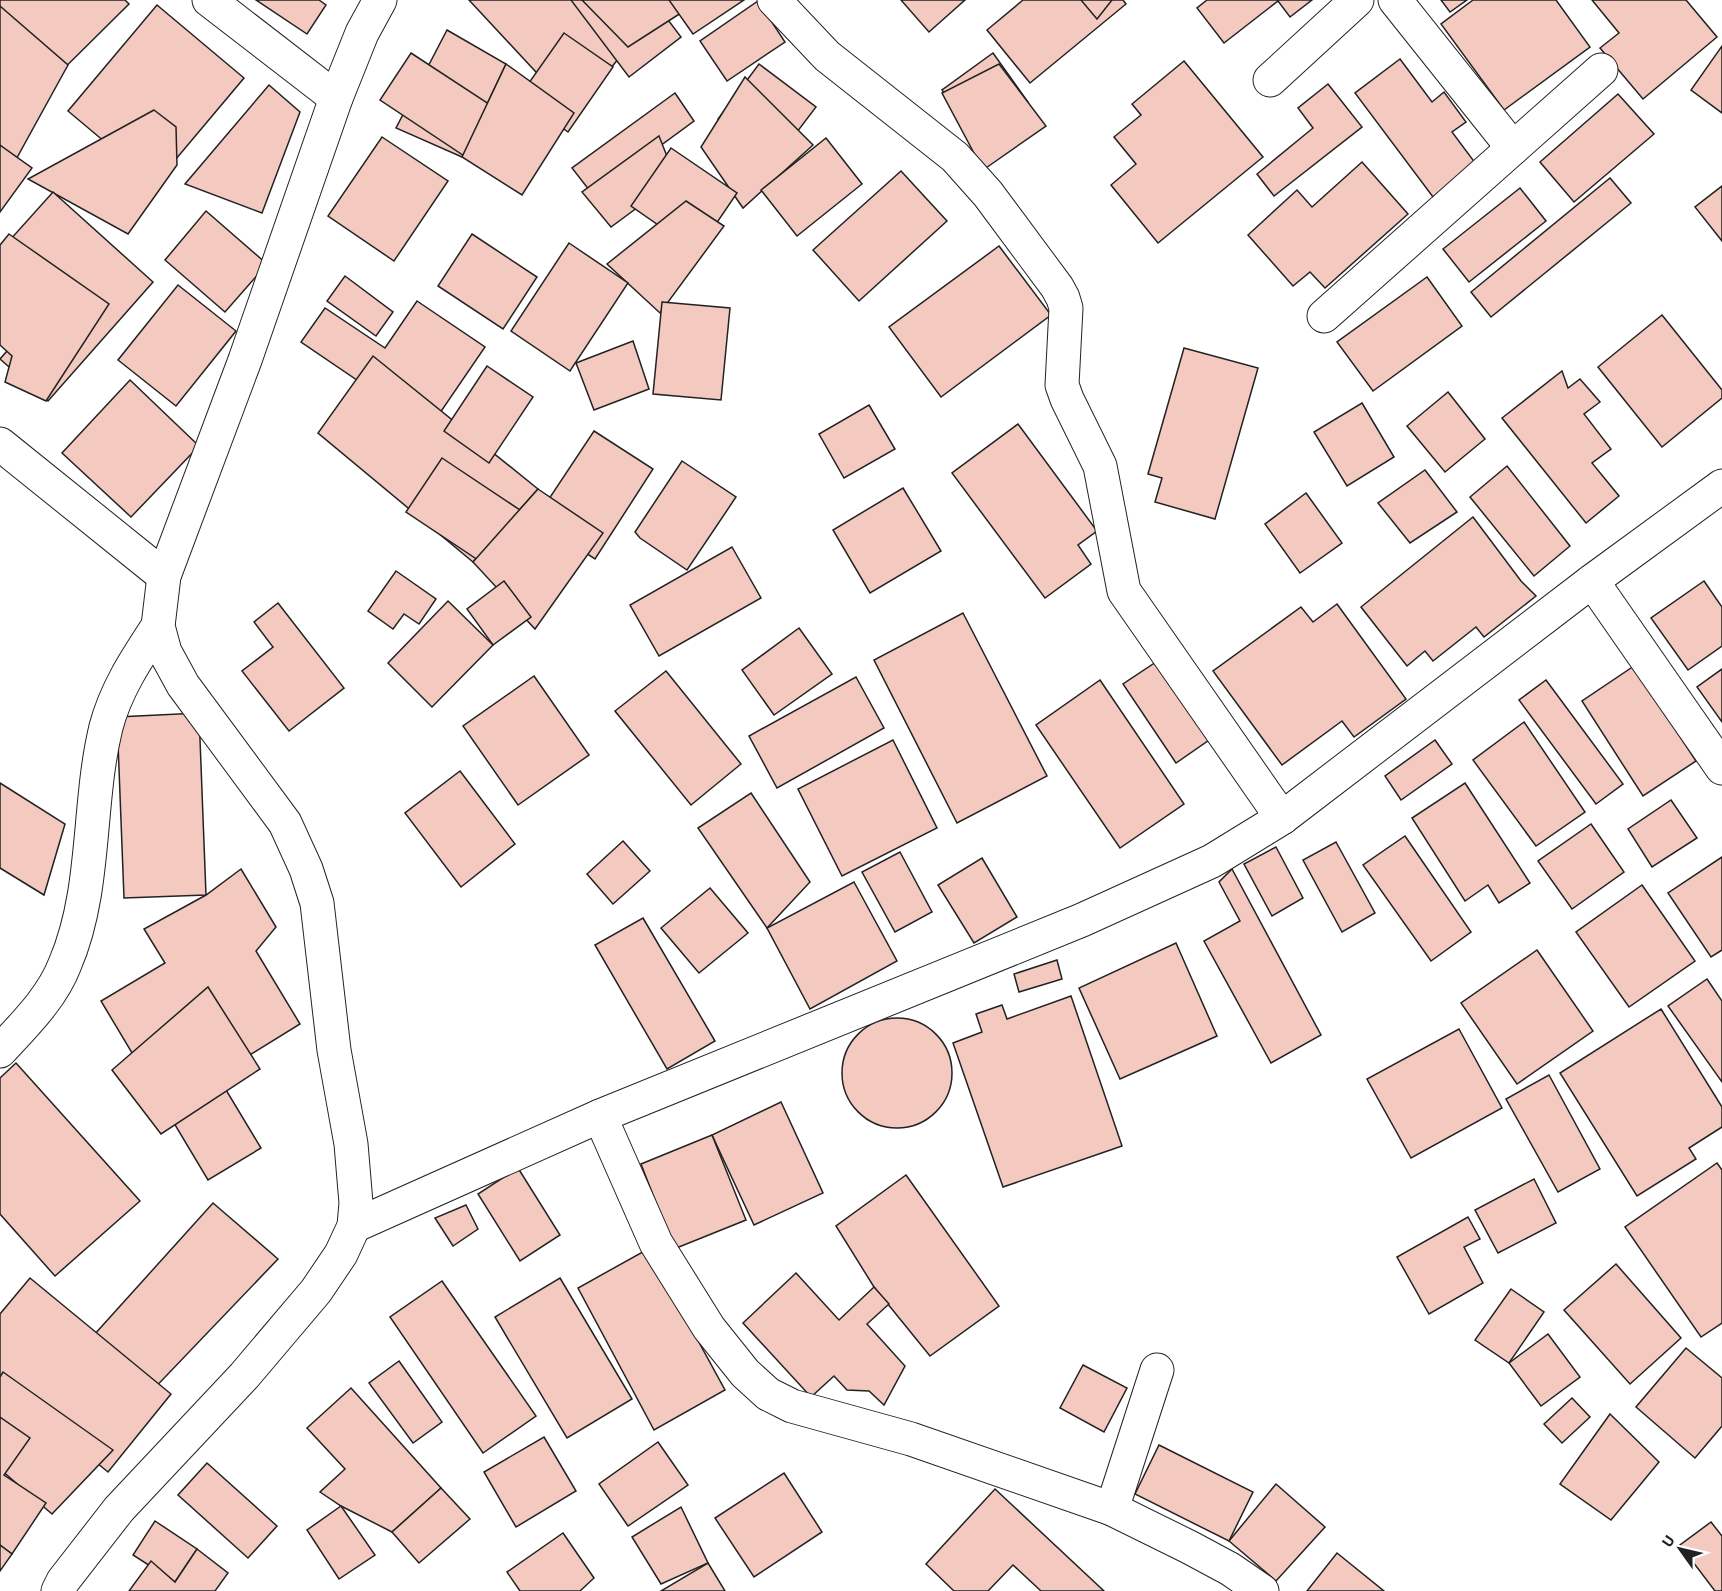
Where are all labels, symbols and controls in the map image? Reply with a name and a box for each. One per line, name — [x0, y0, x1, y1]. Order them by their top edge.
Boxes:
north arrow — [1650, 1519, 1710, 1579]
text: U — [1659, 1532, 1678, 1550]

